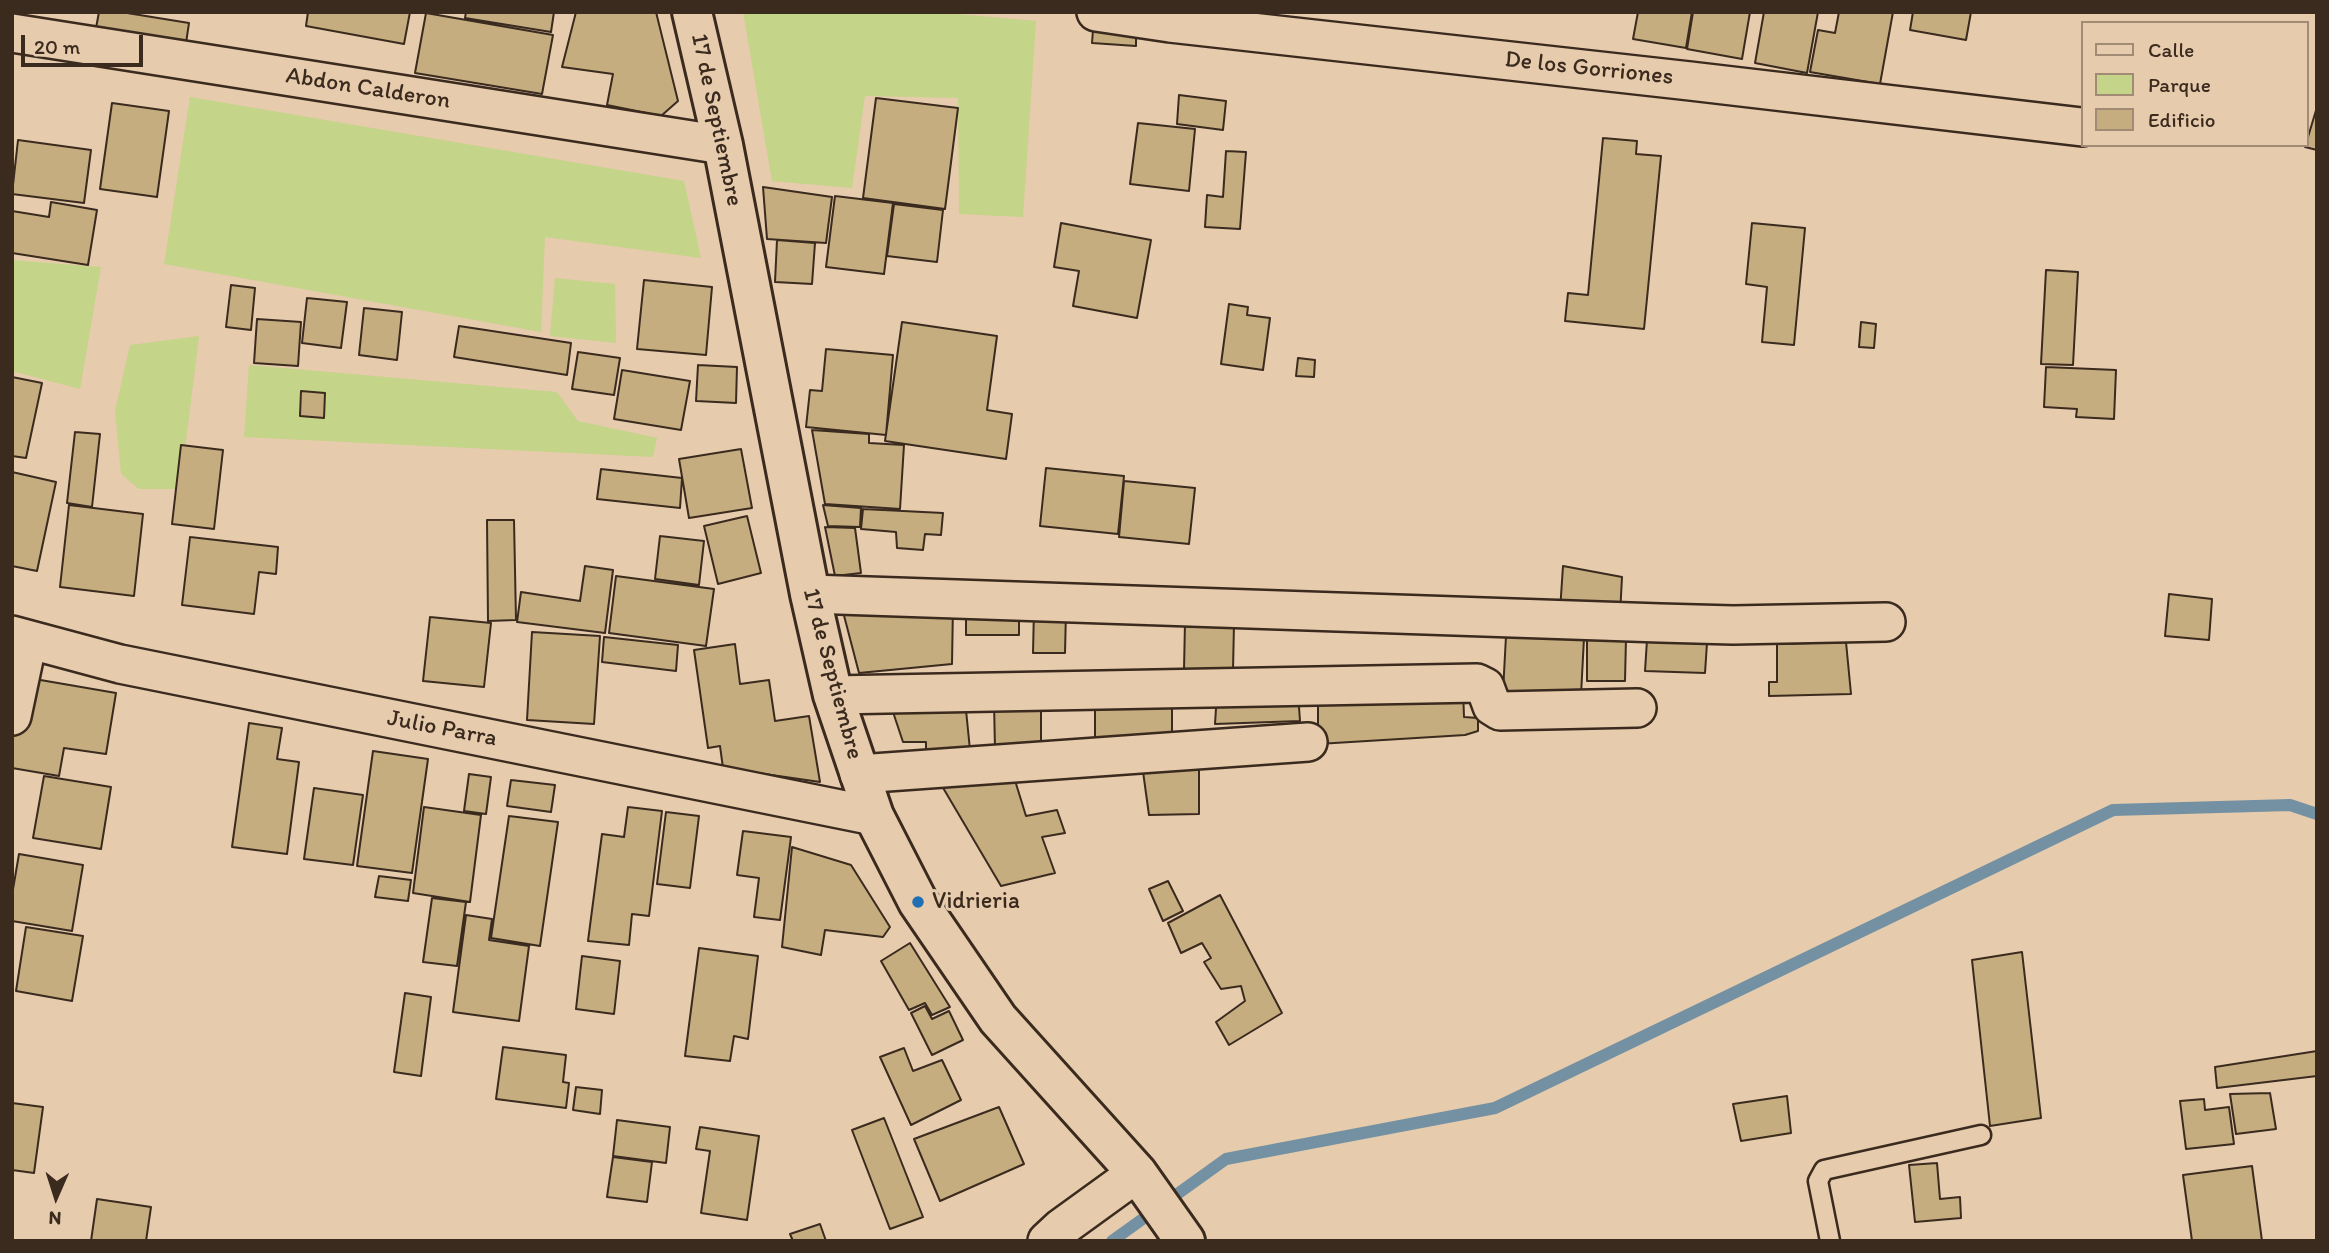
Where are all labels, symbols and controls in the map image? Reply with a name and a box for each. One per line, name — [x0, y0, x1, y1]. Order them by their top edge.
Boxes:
scale bar — [24, 21, 147, 65]
legend — [2080, 21, 2308, 147]
street label: 17 de Septiembre — [684, 31, 748, 209]
text: 20 m — [34, 34, 80, 59]
text: Calle — [2148, 37, 2194, 62]
street label: De los Gorriones — [1503, 46, 1675, 92]
street label: Abdon Calderon — [284, 62, 452, 116]
text: Parque — [2148, 72, 2211, 97]
text: Edificio — [2148, 107, 2216, 132]
street label: 17 de Septiembre — [795, 585, 869, 763]
street label: Julio Parra — [385, 704, 499, 754]
place label: Vidrieria — [932, 888, 1020, 916]
marker: Vidrieria — [910, 894, 926, 910]
north arrow — [21, 1162, 91, 1232]
text: N — [48, 1207, 62, 1230]

